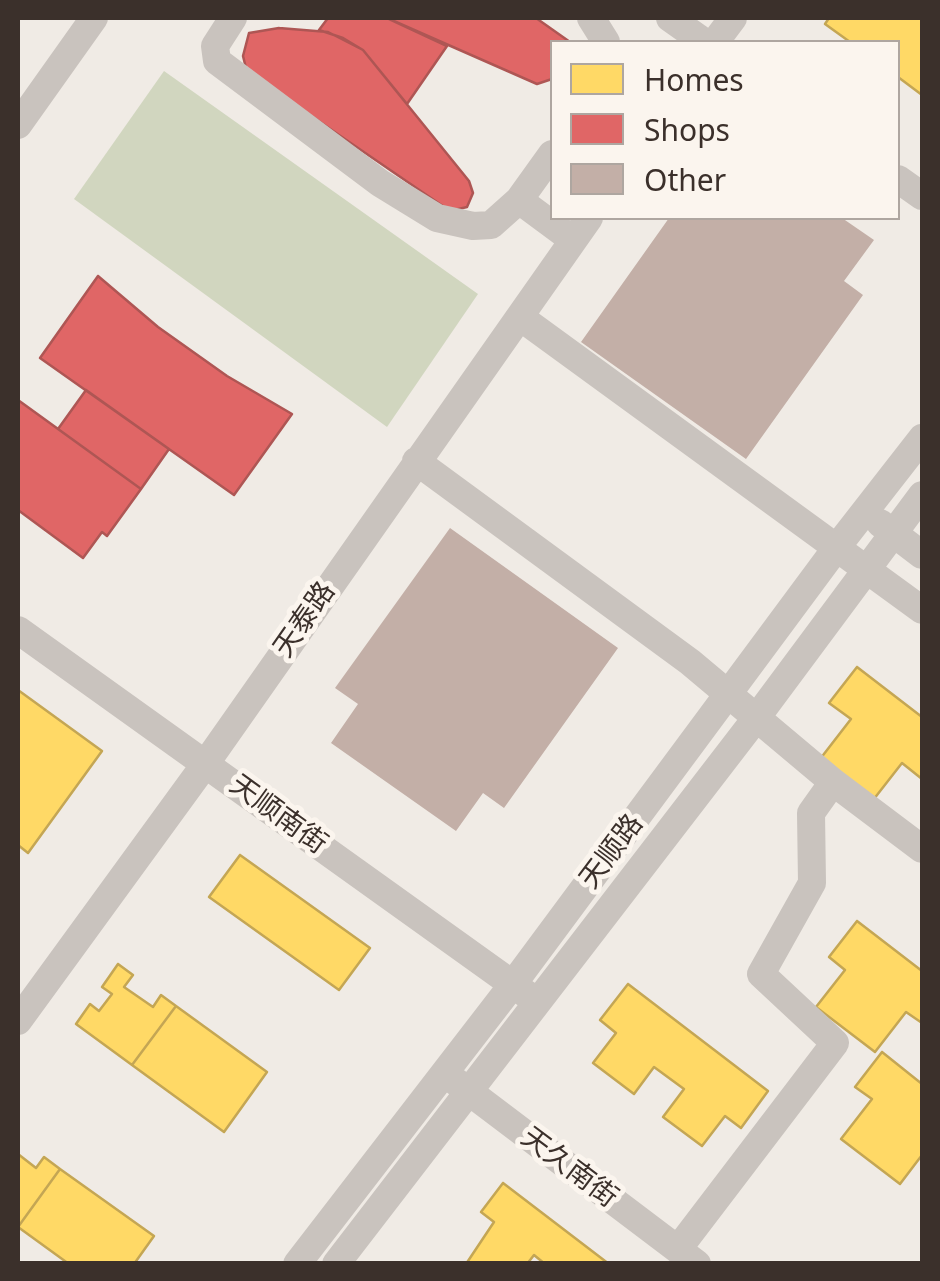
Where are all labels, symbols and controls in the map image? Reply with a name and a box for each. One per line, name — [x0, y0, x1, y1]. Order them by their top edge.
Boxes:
legend — [550, 40, 900, 220]
text: Homes — [644, 59, 744, 100]
text: Shops — [644, 109, 730, 150]
text: Other — [644, 159, 726, 200]
street label: 天泰路 — [267, 576, 343, 664]
street label: 天顺南街 — [223, 768, 333, 862]
street label: 天顺路 — [573, 808, 651, 896]
street label: 天久南街 — [514, 1121, 624, 1215]

